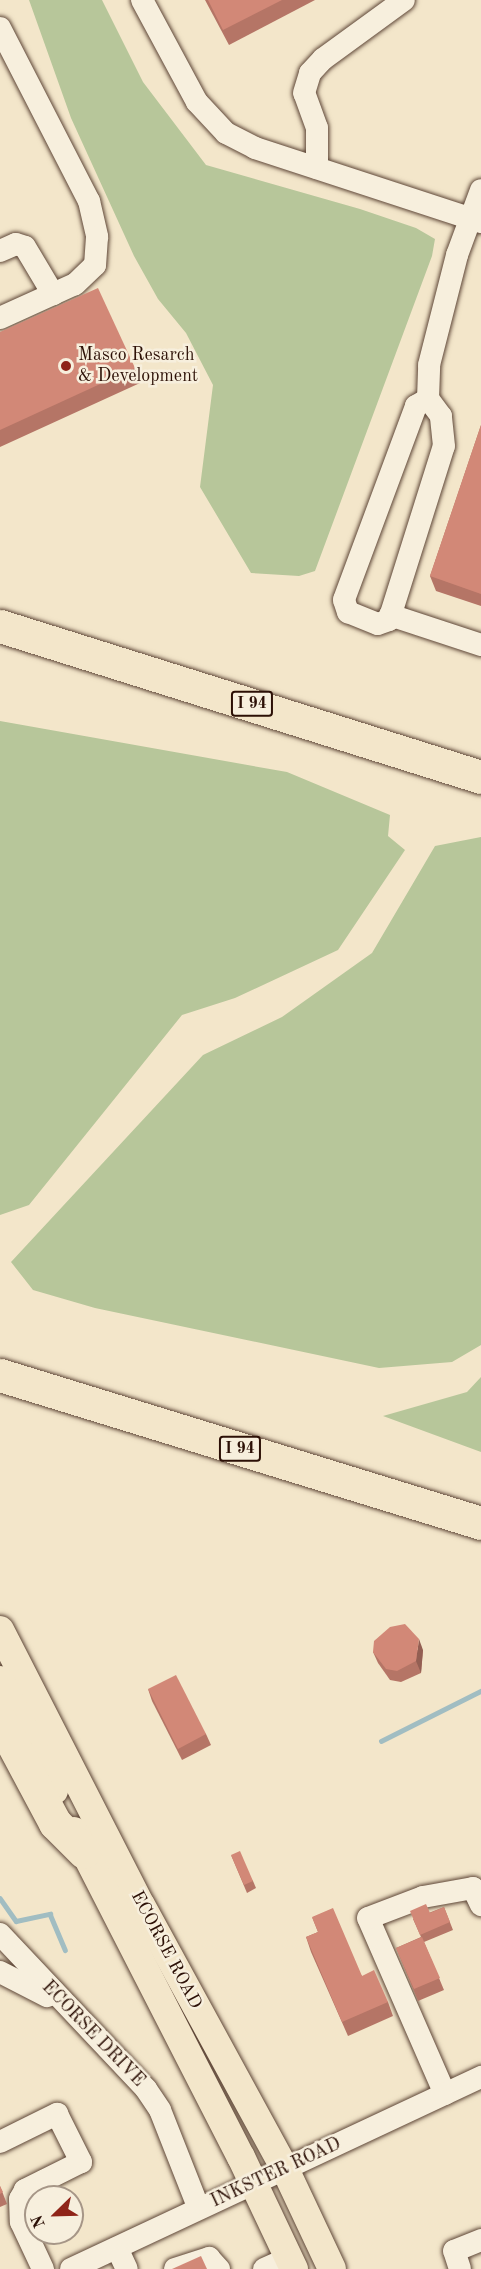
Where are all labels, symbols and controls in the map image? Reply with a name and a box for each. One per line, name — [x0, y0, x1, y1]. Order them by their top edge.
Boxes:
place label: Masco Resarch & Development — [78, 345, 198, 388]
marker: Masco Resarch & Development — [59, 359, 73, 373]
road number: I 94 — [230, 691, 274, 717]
road number: I 94 — [218, 1436, 262, 1462]
street label: ECORSE ROAD — [126, 1887, 206, 2013]
street label: ECORSE DRIVE — [37, 1977, 149, 2091]
street label: INKSTER ROAD — [207, 2133, 345, 2213]
north arrow — [24, 2185, 84, 2245]
text: N — [30, 2213, 49, 2230]

